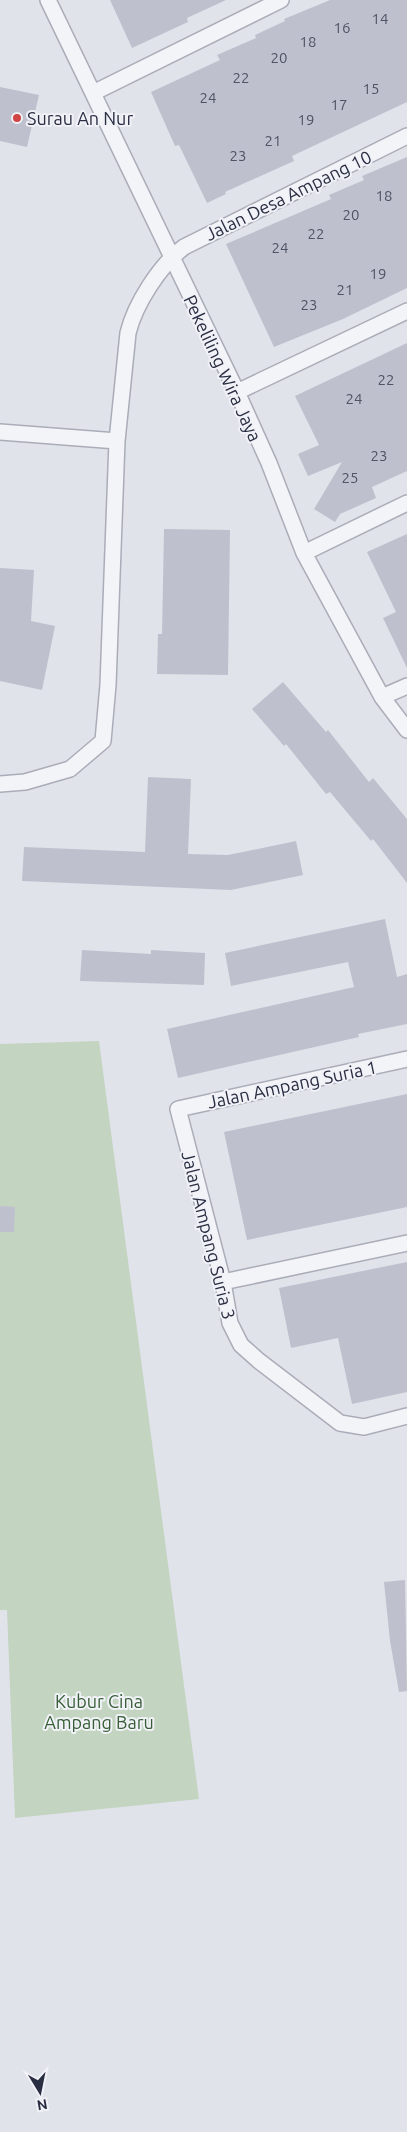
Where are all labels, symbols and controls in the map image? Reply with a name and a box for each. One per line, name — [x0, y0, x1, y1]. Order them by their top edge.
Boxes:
house number: 14 — [372, 10, 388, 27]
house number: 16 — [334, 19, 350, 36]
house number: 18 — [300, 33, 316, 50]
house number: 20 — [271, 49, 287, 66]
house number: 22 — [233, 69, 249, 86]
house number: 15 — [363, 80, 379, 97]
house number: 24 — [200, 89, 216, 106]
house number: 17 — [331, 96, 347, 113]
place label: Surau An Nur — [27, 108, 133, 128]
house number: 19 — [298, 111, 314, 128]
marker: Surau An Nur — [11, 112, 23, 124]
house number: 21 — [265, 132, 281, 149]
street label: Jalan Desa Ampang 10 — [202, 146, 374, 244]
house number: 23 — [230, 147, 246, 164]
house number: 18 — [376, 187, 392, 204]
house number: 20 — [343, 206, 359, 223]
house number: 22 — [308, 225, 324, 242]
house number: 24 — [272, 239, 288, 256]
house number: 19 — [370, 265, 386, 282]
house number: 21 — [337, 281, 353, 298]
street label: Pekeliling Wira Jaya — [180, 291, 266, 445]
house number: 23 — [301, 296, 317, 313]
house number: 22 — [378, 371, 394, 388]
house number: 24 — [346, 390, 362, 407]
house number: 23 — [371, 447, 387, 464]
house number: 25 — [342, 469, 358, 486]
street label: Jalan Ampang Suria 1 — [205, 1056, 379, 1112]
street label: Jalan Ampang Suria 3 — [178, 1149, 240, 1321]
park label: Kubur Cina Ampang Baru — [44, 1691, 154, 1732]
north arrow — [15, 2067, 65, 2117]
text: N — [36, 2096, 49, 2114]

